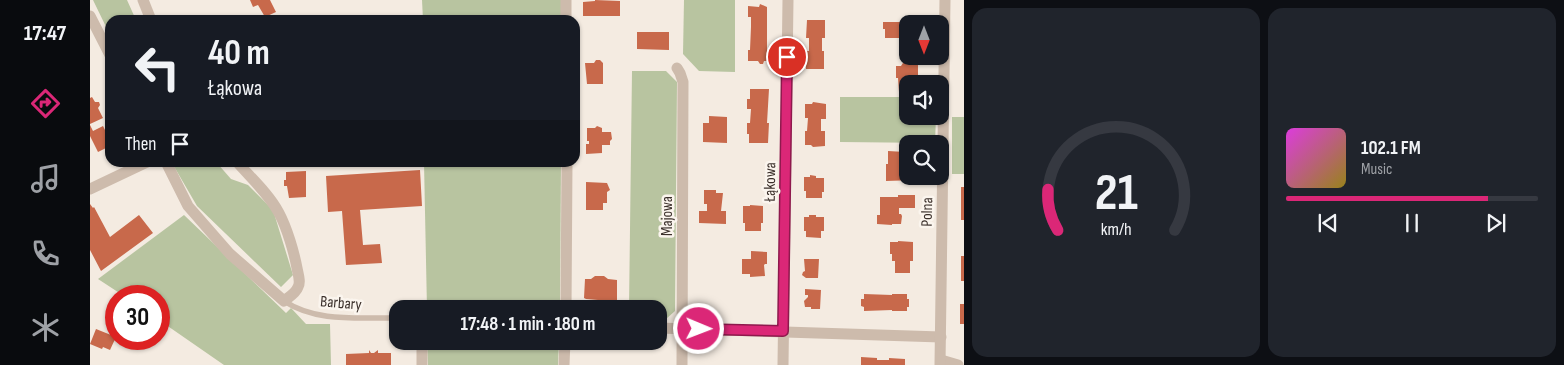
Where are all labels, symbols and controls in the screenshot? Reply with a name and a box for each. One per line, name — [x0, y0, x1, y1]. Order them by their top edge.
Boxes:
north arrow — [899, 15, 949, 65]
map controls — [899, 15, 949, 185]
text: 17:47 — [24, 20, 66, 47]
text: 40 m — [208, 32, 270, 75]
icon: left — [125, 35, 190, 100]
pin — [766, 36, 808, 78]
icon: arrive — [773, 43, 801, 71]
text: Łąkowa — [208, 75, 262, 102]
button: sound — [899, 75, 949, 125]
icon: directions — [28, 86, 63, 121]
icon: arrive — [166, 130, 194, 158]
text: Then — [125, 133, 156, 156]
button: search — [899, 135, 949, 185]
text: 102.1 FM — [1361, 137, 1421, 160]
text: Music — [1361, 160, 1392, 179]
icon: music — [28, 161, 63, 196]
street label: Łąkowa — [761, 162, 780, 203]
text: 21 — [1094, 162, 1138, 225]
street label: Majowa — [658, 196, 677, 236]
street label: Polna — [918, 197, 937, 227]
icon: previous — [1314, 209, 1342, 237]
icon: pause — [1398, 209, 1426, 237]
icon: next — [1482, 209, 1510, 237]
text: km/h — [1101, 219, 1131, 240]
icon: phone — [28, 236, 63, 271]
speed limit sign: 30 — [105, 285, 170, 350]
street label: Barbary — [319, 292, 362, 315]
position arrow — [672, 302, 724, 354]
icon: climate — [28, 310, 63, 345]
text: 17:48 · 1 min · 180 m — [461, 313, 595, 336]

